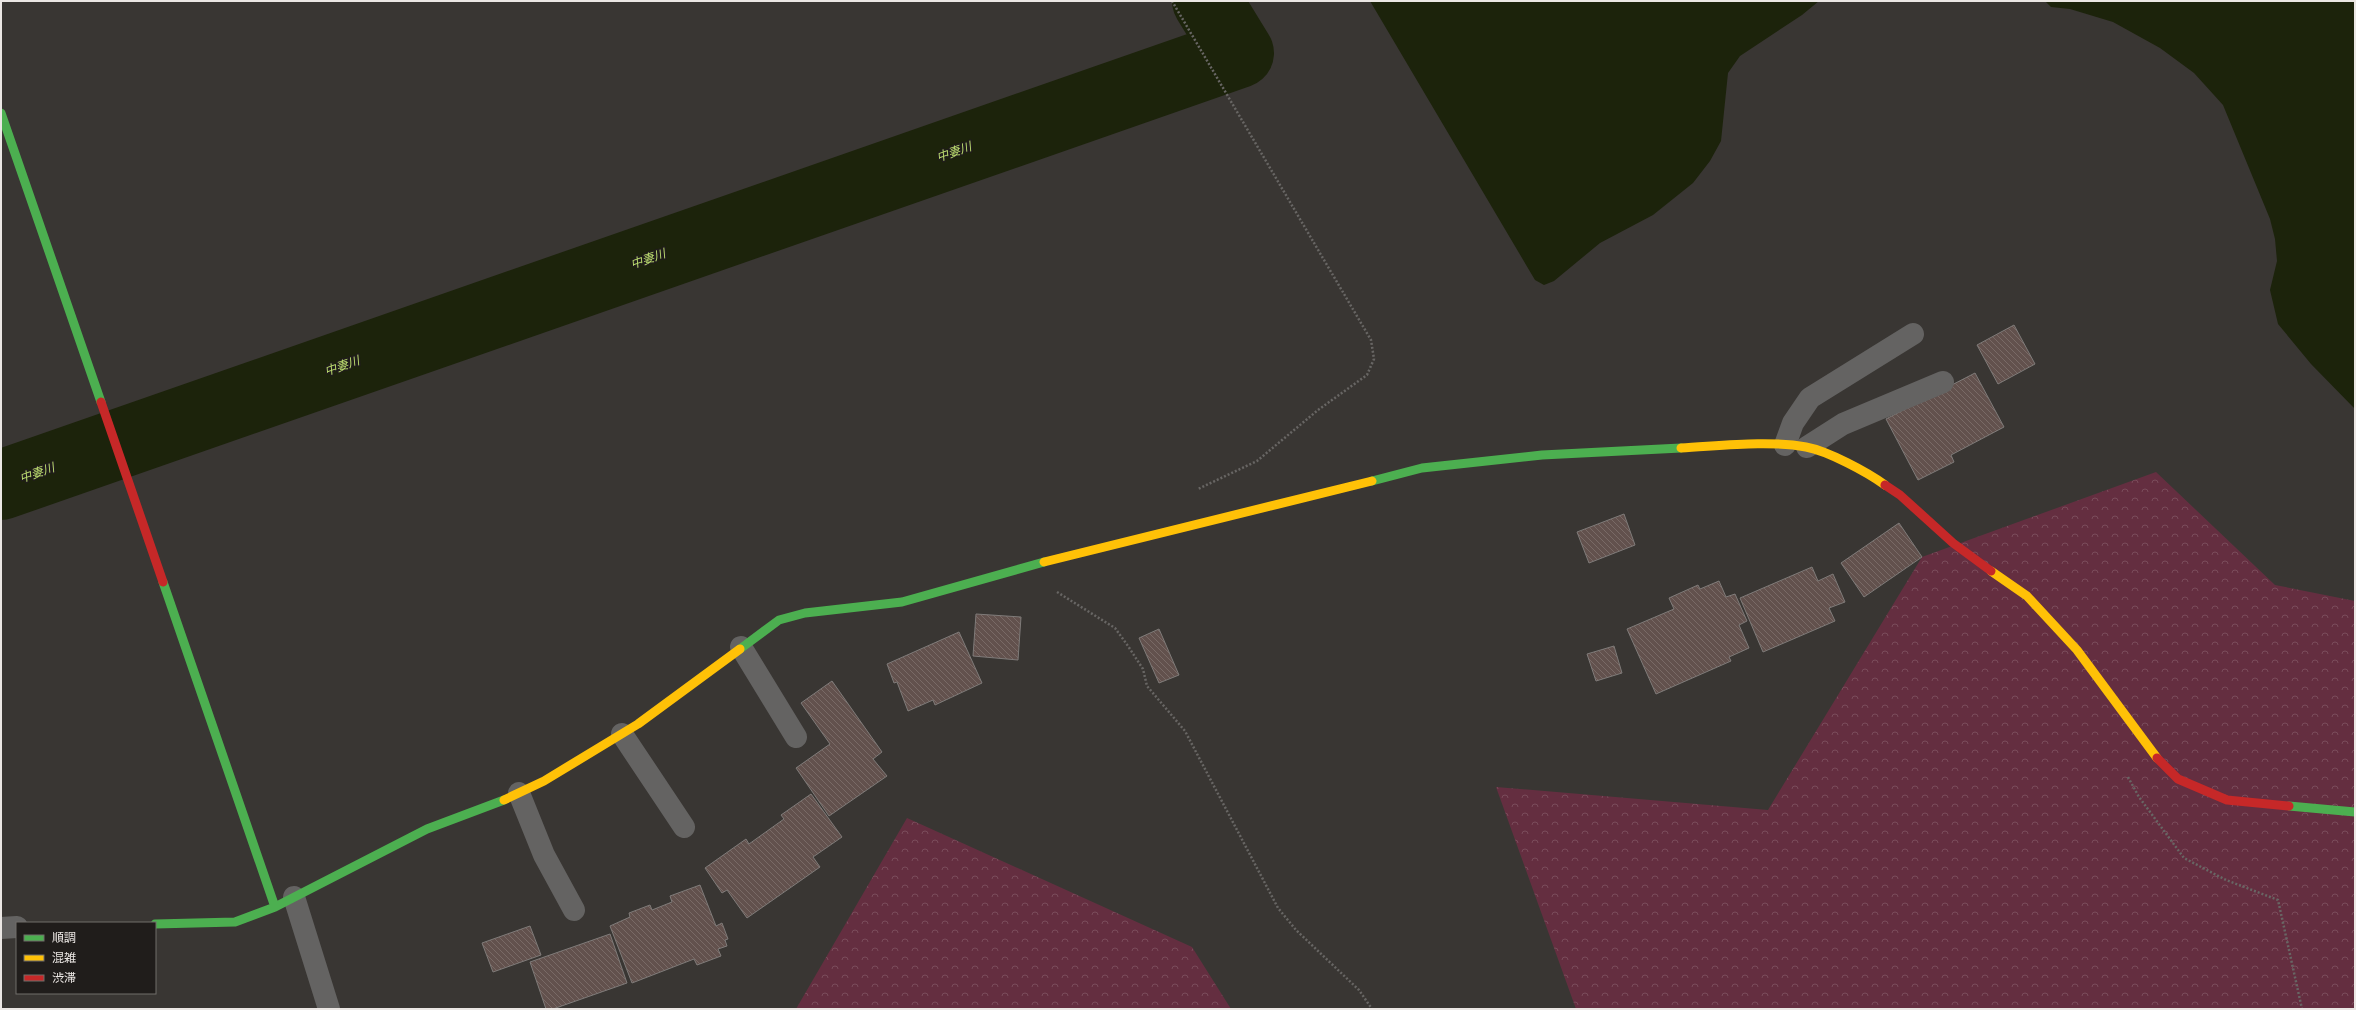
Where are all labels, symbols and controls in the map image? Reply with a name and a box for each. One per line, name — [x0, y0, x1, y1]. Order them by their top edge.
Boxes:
water label: 中妻川 — [934, 137, 976, 165]
water label: 中妻川 — [628, 244, 670, 272]
water label: 中妻川 — [322, 351, 364, 379]
water label: 中妻川 — [17, 458, 59, 486]
legend — [16, 922, 156, 994]
text: 順調 — [52, 929, 76, 946]
text: 混雑 — [52, 949, 76, 966]
text: 渋滞 — [52, 969, 76, 986]

